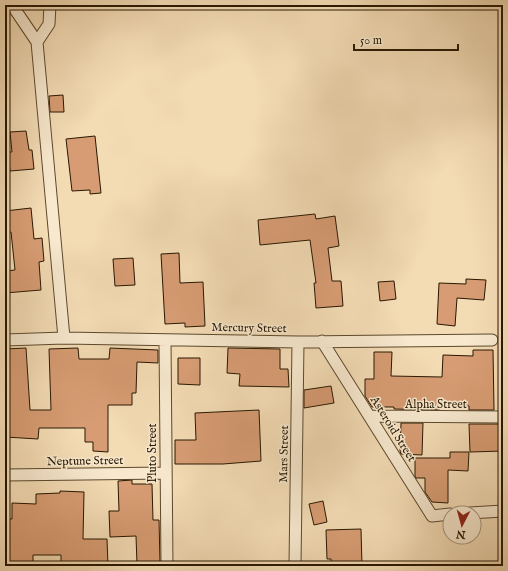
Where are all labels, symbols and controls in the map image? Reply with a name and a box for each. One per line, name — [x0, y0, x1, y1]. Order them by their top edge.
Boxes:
scale bar — [354, 26, 458, 52]
text: 50 m — [360, 33, 382, 48]
street label: Mercury Street — [211, 320, 287, 336]
street label: Asteroid Street — [366, 392, 419, 465]
street label: Alpha Street — [404, 397, 467, 413]
street label: Pluto Street — [145, 423, 160, 483]
street label: Mars Street — [276, 425, 292, 483]
street label: Neptune Street — [46, 453, 124, 470]
north arrow — [442, 505, 482, 545]
text: N — [455, 526, 468, 542]

